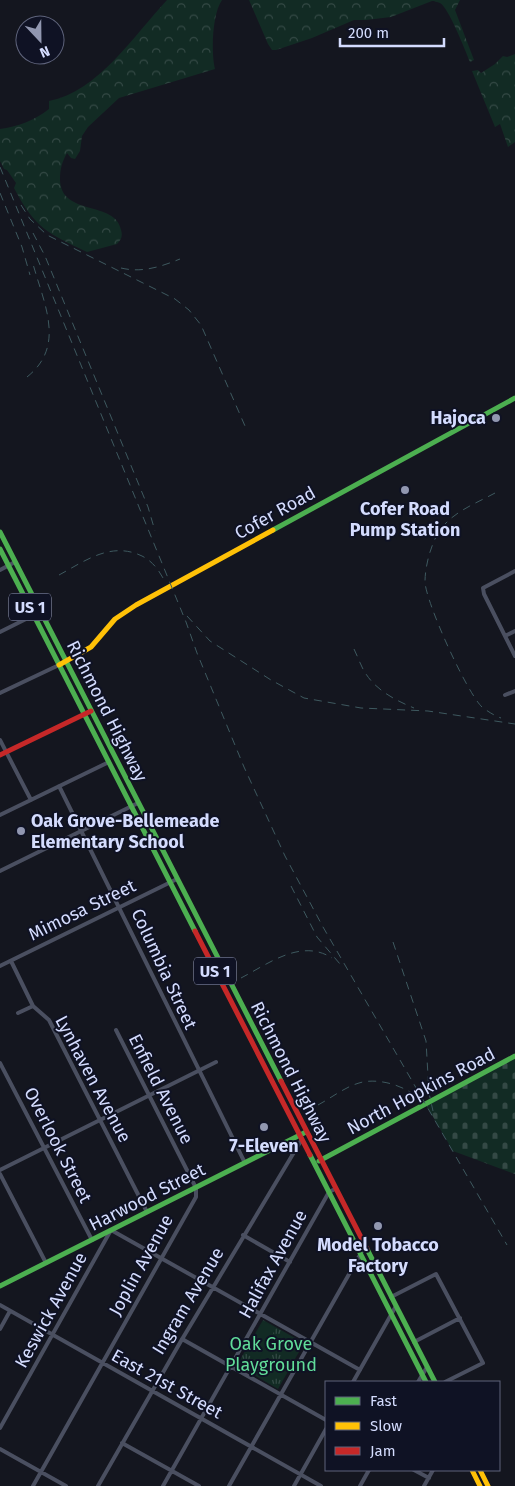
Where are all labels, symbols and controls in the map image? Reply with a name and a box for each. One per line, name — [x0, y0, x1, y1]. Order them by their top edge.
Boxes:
north arrow — [15, 15, 65, 65]
scale bar — [340, 15, 444, 47]
text: 200 m — [348, 24, 389, 42]
text: N — [37, 42, 52, 61]
place label: Hajoca — [430, 407, 486, 429]
marker: Hajoca — [490, 412, 502, 424]
street label: Cofer Road — [231, 482, 319, 544]
marker: Cofer Road Pump Station — [399, 484, 411, 496]
place label: Cofer Road Pump Station — [350, 498, 460, 541]
road number: US 1 — [9, 594, 51, 620]
street label: Richmond Highway — [62, 637, 152, 785]
place label: Oak Grove-Bellemeade Elementary School — [31, 810, 220, 853]
marker: Oak Grove-Bellemeade Elementary School — [15, 825, 27, 837]
street label: Mimosa Street — [25, 874, 140, 945]
street label: Columbia Street — [126, 905, 202, 1033]
road number: US 1 — [194, 958, 236, 984]
street label: Richmond Highway — [246, 998, 336, 1146]
street label: Lynhaven Avenue — [50, 1012, 136, 1146]
street label: Enfield Avenue — [124, 1030, 198, 1148]
street label: North Hopkins Road — [343, 1043, 499, 1139]
street label: Overlook Street — [19, 1083, 97, 1207]
marker: 7-Eleven — [258, 1121, 270, 1133]
place label: 7-Eleven — [229, 1135, 299, 1157]
street label: Harwood Street — [85, 1158, 209, 1236]
street label: Halifax Avenue — [234, 1206, 312, 1322]
street label: Joplin Avenue — [104, 1211, 178, 1319]
marker: Model Tobacco Factory — [372, 1220, 384, 1232]
place label: Model Tobacco Factory — [317, 1234, 439, 1277]
street label: Ingram Avenue — [147, 1243, 229, 1359]
street label: Keswick Avenue — [10, 1248, 92, 1372]
park label: Oak Grove Playground — [225, 1333, 317, 1376]
street label: East 21st Street — [108, 1344, 227, 1424]
legend — [325, 1381, 500, 1471]
text: Fast — [370, 1392, 397, 1410]
text: Slow — [370, 1417, 402, 1435]
text: Jam — [370, 1442, 396, 1460]

